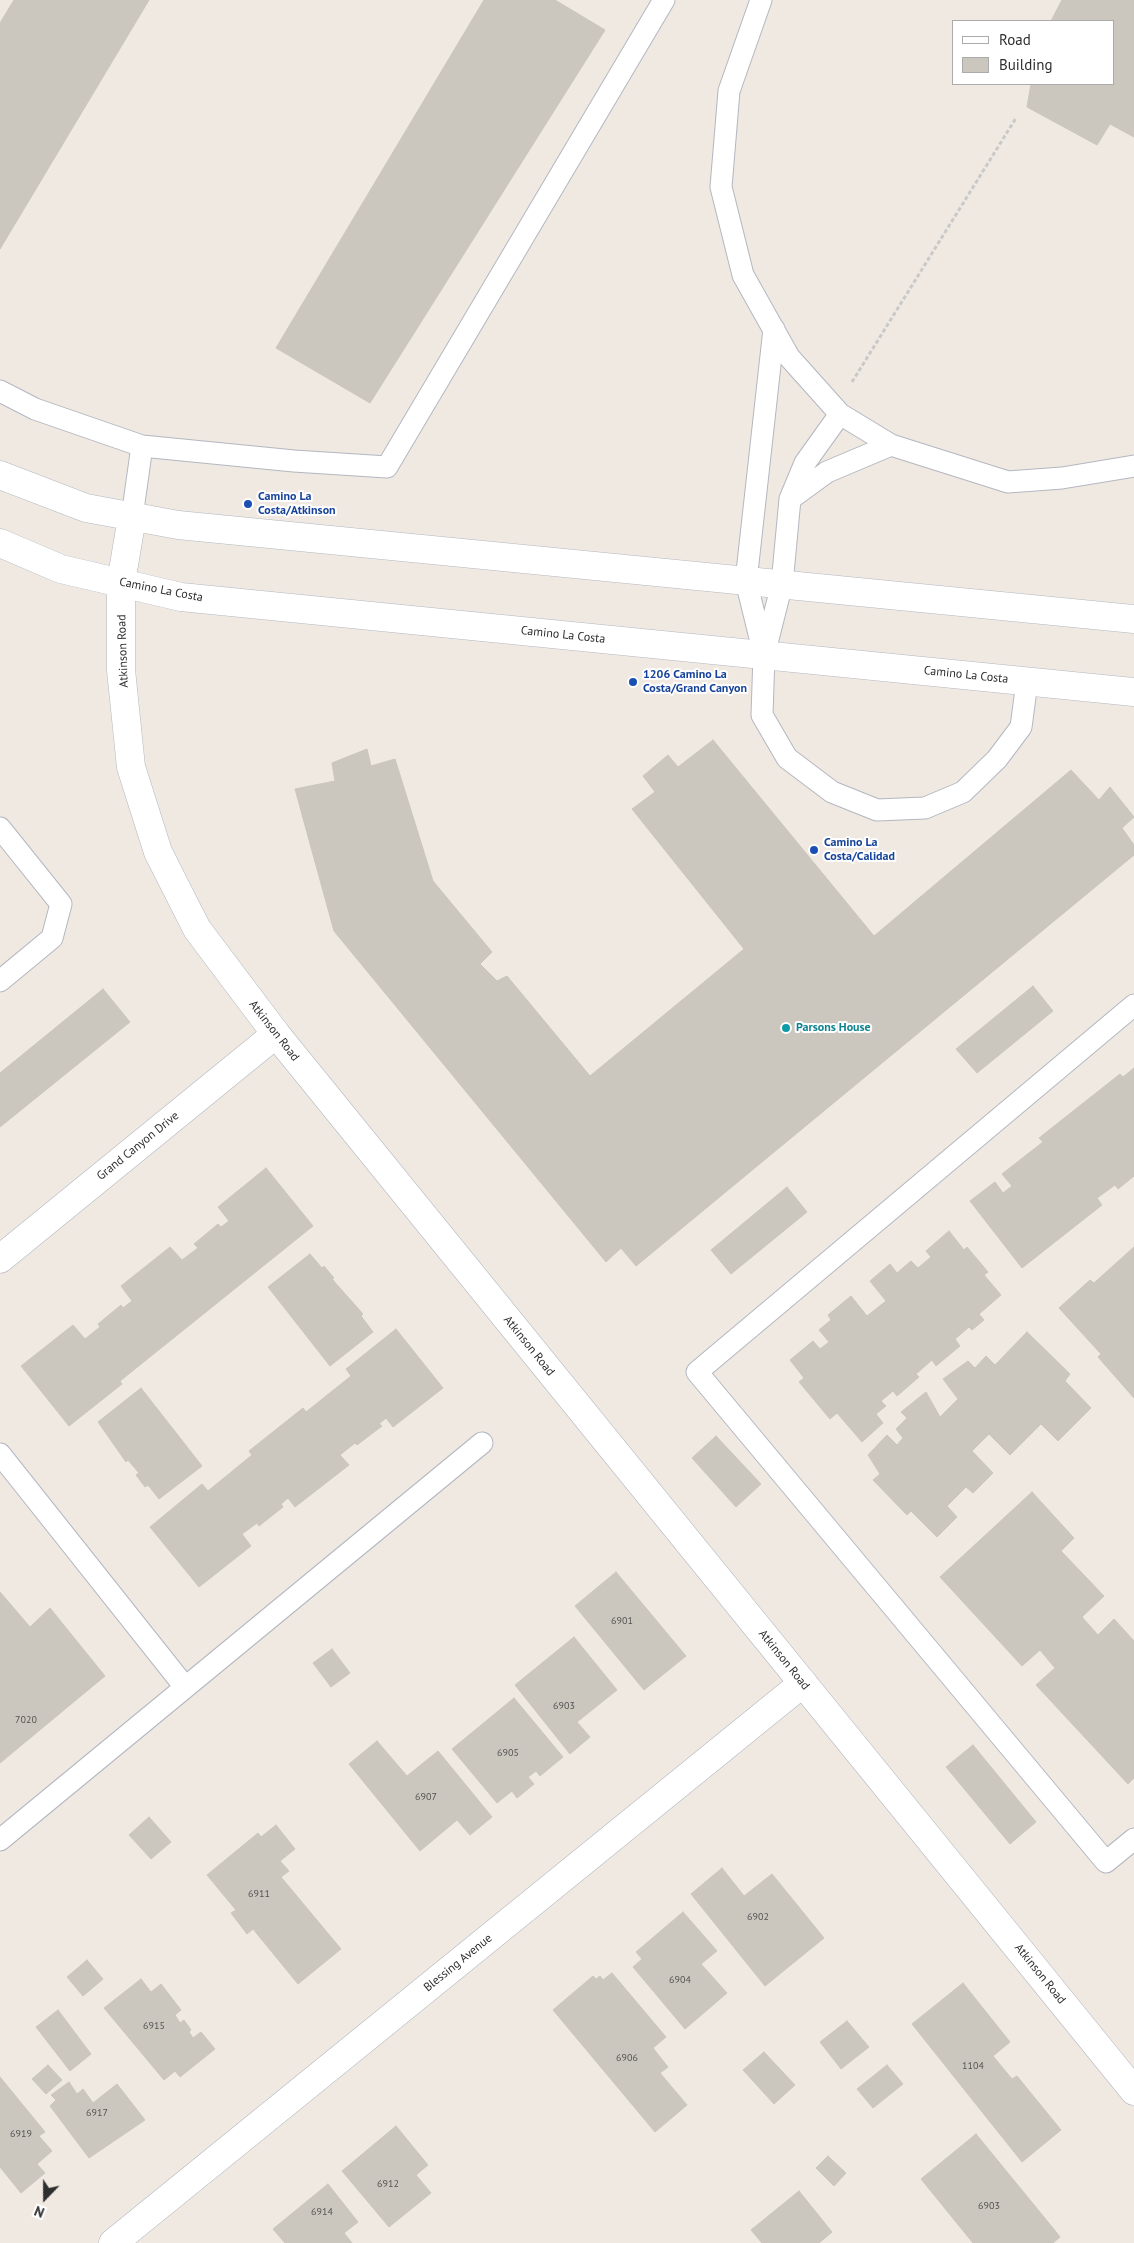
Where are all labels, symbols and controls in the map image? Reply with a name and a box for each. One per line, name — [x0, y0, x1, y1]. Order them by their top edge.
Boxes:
legend — [952, 20, 1114, 85]
text: Road — [999, 30, 1031, 49]
text: Building — [999, 55, 1053, 74]
place label: Camino La Costa/Atkinson — [258, 490, 336, 518]
marker: Camino La Costa/Atkinson — [242, 498, 254, 510]
street label: Camino La Costa — [118, 575, 204, 605]
street label: Atkinson Road — [115, 614, 131, 688]
street label: Camino La Costa — [520, 623, 606, 647]
street label: Camino La Costa — [923, 663, 1009, 687]
place label: 1206 Camino La Costa/Grand Canyon — [643, 668, 747, 696]
marker: 1206 Camino La Costa/Grand Canyon — [627, 676, 639, 688]
place label: Camino La Costa/Calidad — [824, 836, 895, 864]
marker: Camino La Costa/Calidad — [808, 844, 820, 856]
street label: Atkinson Road — [246, 998, 302, 1064]
place label: Parsons House — [796, 1021, 871, 1035]
marker: Parsons House — [780, 1022, 792, 1034]
street label: Grand Canyon Drive — [94, 1109, 182, 1183]
street label: Atkinson Road — [500, 1313, 558, 1379]
house number: 6901 — [611, 1615, 633, 1627]
street label: Atkinson Road — [755, 1627, 813, 1693]
house number: 6903 — [553, 1700, 575, 1712]
house number: 7020 — [15, 1714, 37, 1726]
house number: 6905 — [497, 1747, 519, 1759]
house number: 6907 — [415, 1791, 437, 1803]
house number: 6911 — [248, 1888, 270, 1900]
house number: 6902 — [747, 1911, 769, 1923]
street label: Blessing Avenue — [421, 1931, 495, 1995]
street label: Atkinson Road — [1011, 1941, 1069, 2007]
house number: 6904 — [669, 1974, 691, 1986]
house number: 6915 — [143, 2020, 165, 2032]
house number: 6906 — [616, 2052, 638, 2064]
house number: 1104 — [962, 2060, 984, 2072]
house number: 6917 — [86, 2107, 108, 2119]
house number: 6919 — [10, 2128, 32, 2140]
north arrow — [20, 2173, 70, 2223]
house number: 6912 — [377, 2178, 399, 2190]
house number: 6903 — [978, 2200, 1000, 2212]
text: N — [32, 2202, 47, 2222]
house number: 6914 — [311, 2206, 333, 2218]

